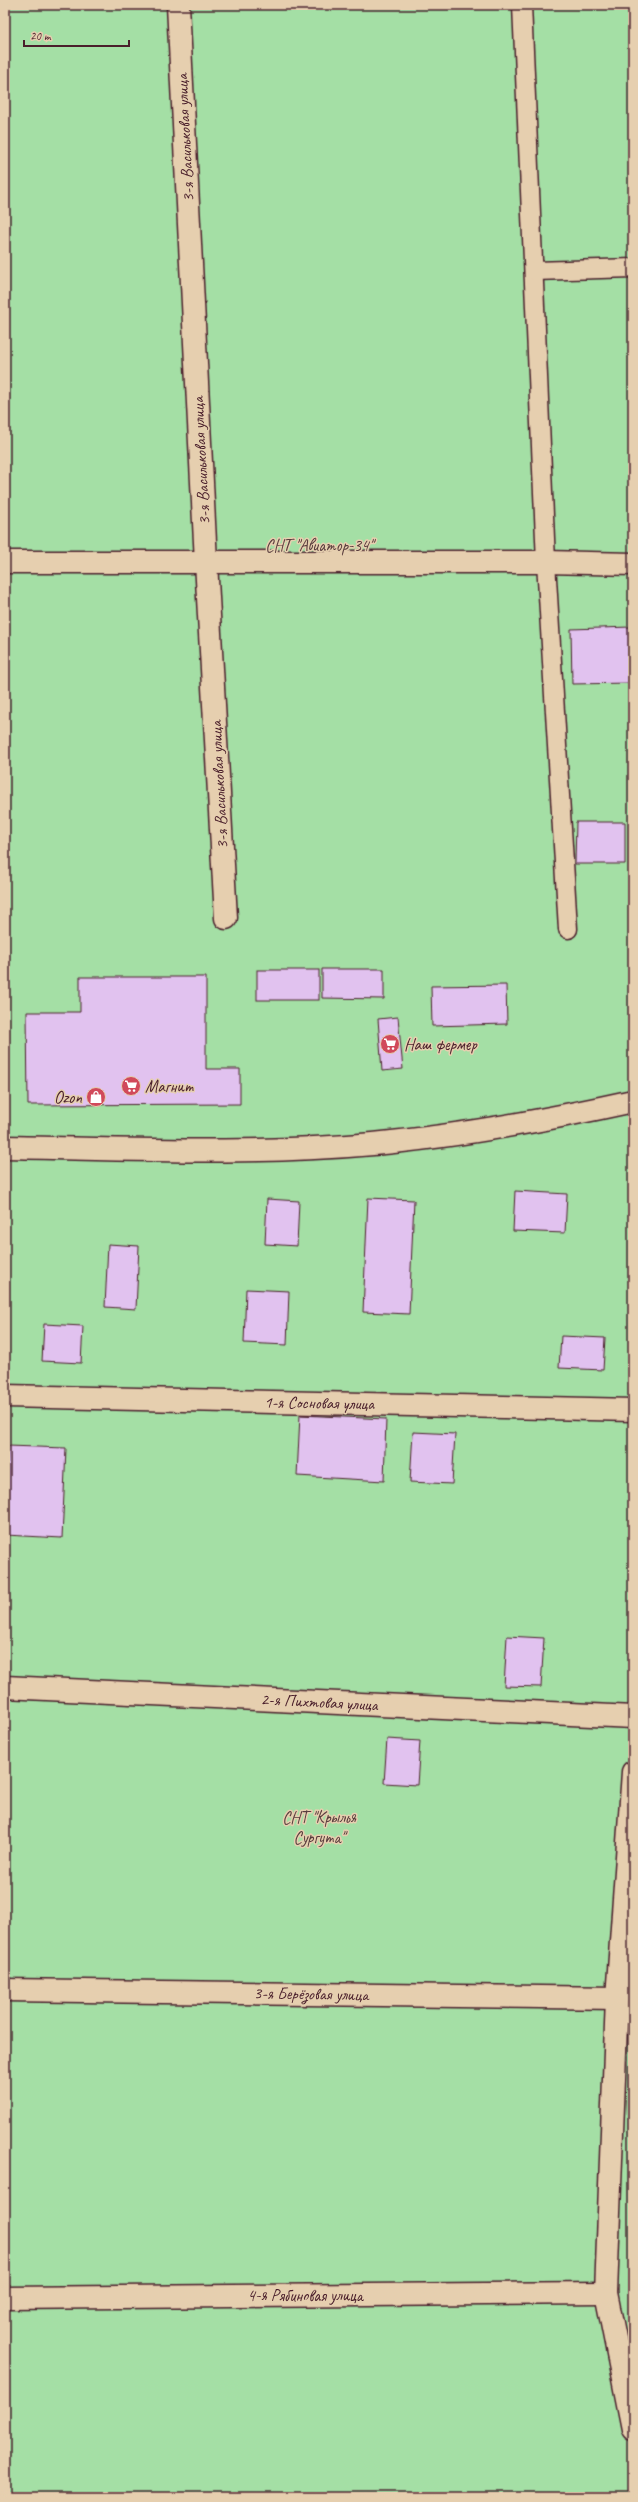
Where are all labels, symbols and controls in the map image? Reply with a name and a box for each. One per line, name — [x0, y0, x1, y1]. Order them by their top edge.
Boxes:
scale bar — [24, 22, 129, 48]
text: 20 m — [30, 28, 52, 44]
street label: 3-я Васильковая улица — [171, 71, 199, 203]
street label: 3-я Васильковая улица — [187, 394, 215, 526]
park label: СНТ "Авиатор-34" — [265, 535, 377, 556]
street label: 3-я Васильковая улица — [205, 718, 233, 850]
supermarket icon: Наш фермер — [379, 1033, 401, 1055]
place label: Наш фермер — [404, 1034, 478, 1055]
supermarket icon: Магнит — [120, 1075, 142, 1097]
place label: Магнит — [145, 1076, 194, 1097]
shop icon: Ozon — [85, 1086, 107, 1108]
place label: Ozon — [54, 1087, 82, 1108]
street label: 1-я Сосновая улица — [264, 1392, 375, 1414]
street label: 2-я Пихтовая улица — [260, 1688, 379, 1716]
park label: CНТ "Крылья Сургута" — [282, 1807, 357, 1848]
street label: 3-я Берёзовая улица — [254, 1983, 370, 2007]
street label: 4-я Рябиновая улица — [247, 2285, 365, 2306]

